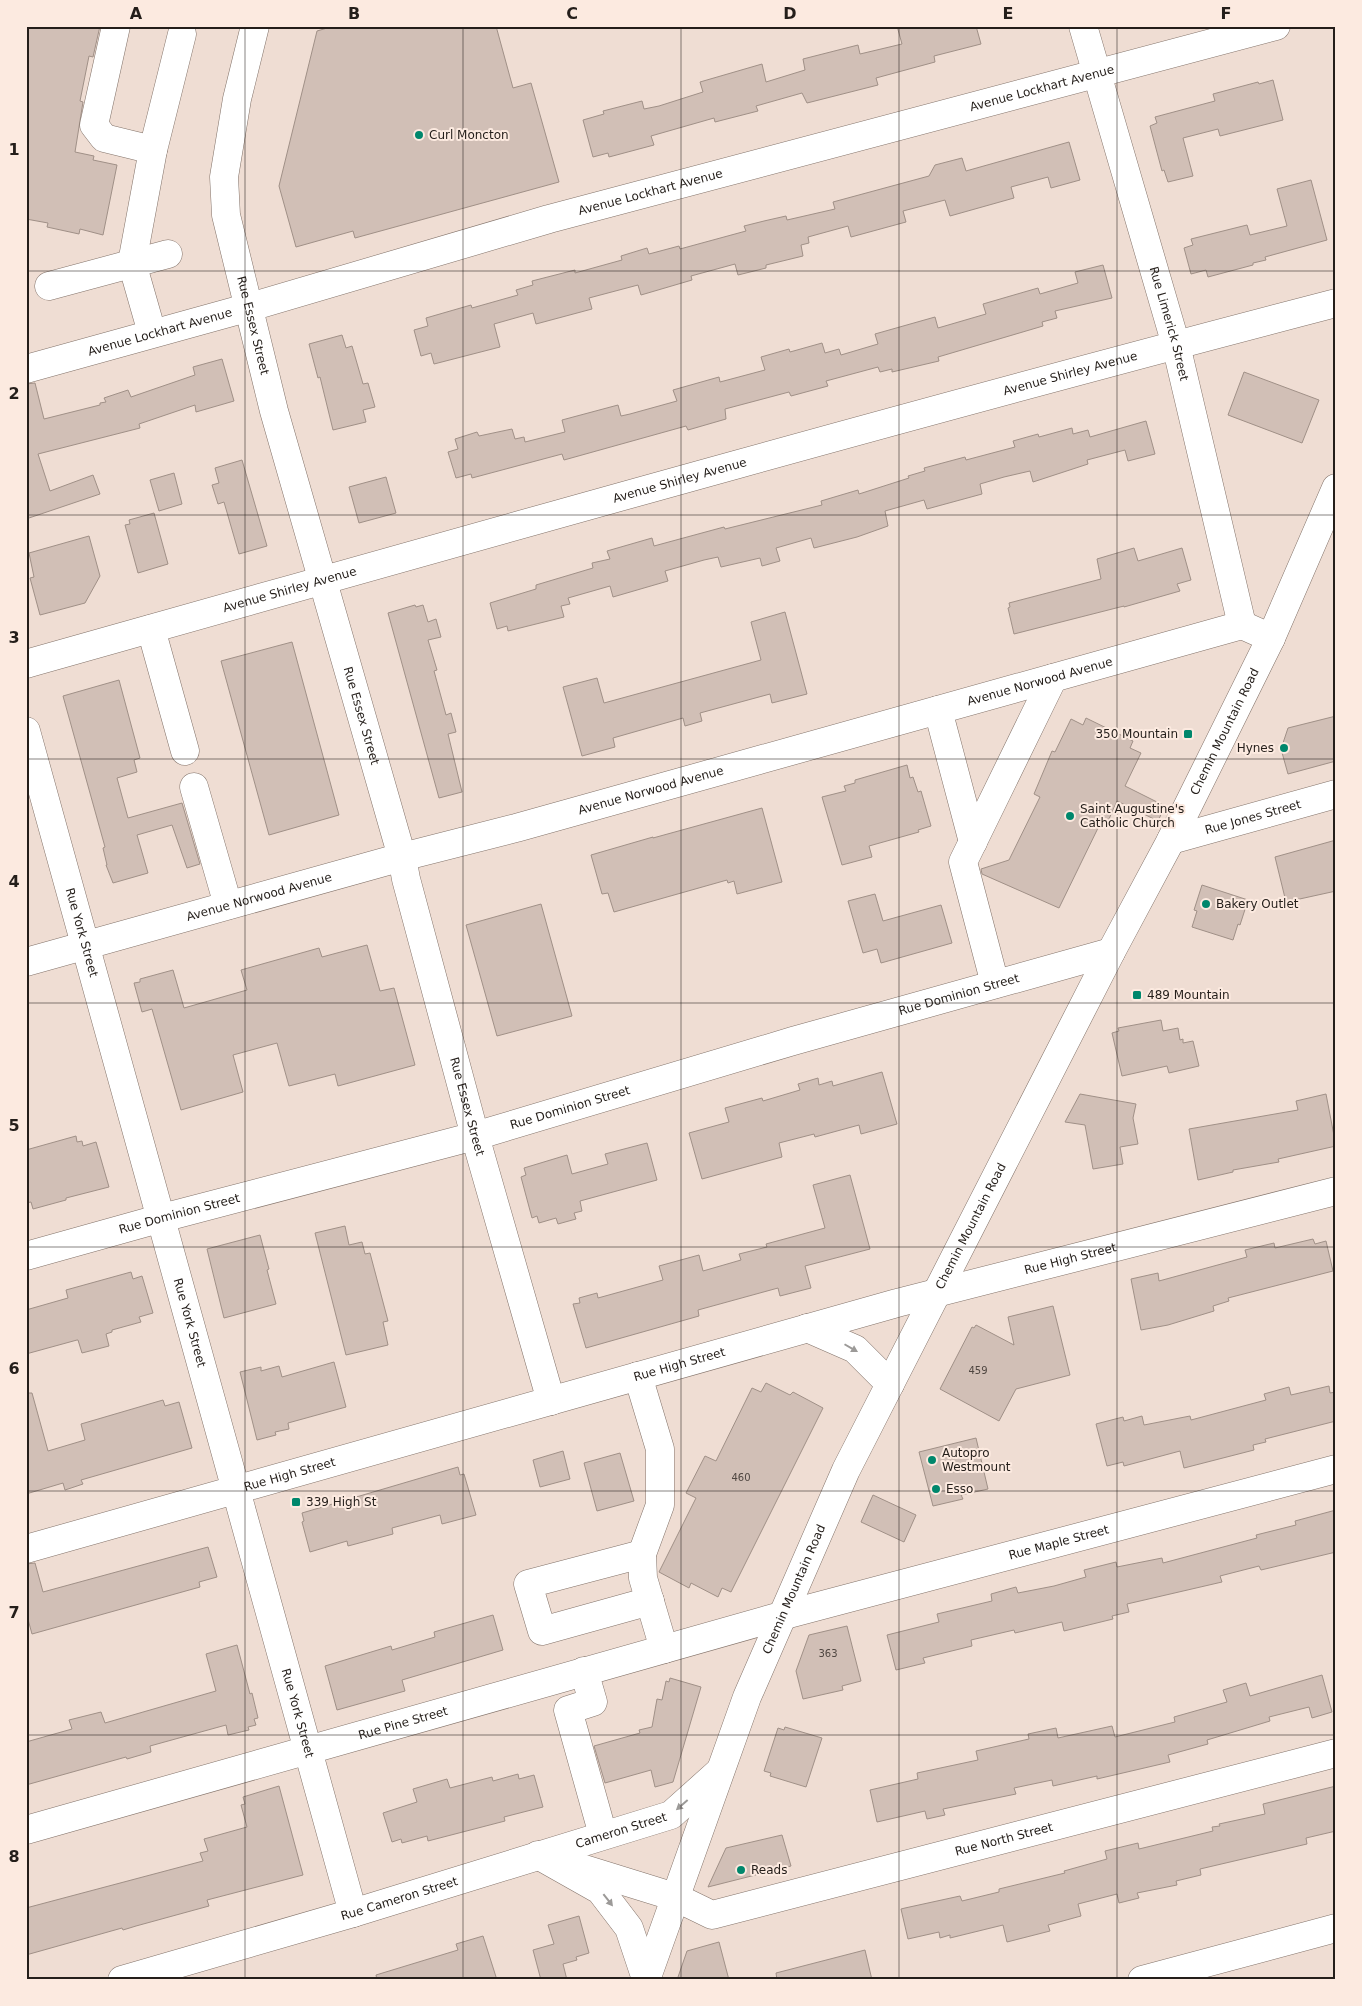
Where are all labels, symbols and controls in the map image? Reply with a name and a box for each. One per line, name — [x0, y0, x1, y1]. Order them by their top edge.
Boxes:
text: A — [130, 4, 143, 23]
text: B — [348, 4, 360, 23]
text: C — [566, 4, 578, 23]
text: D — [783, 4, 797, 23]
text: E — [1003, 4, 1013, 23]
text: F — [1221, 4, 1231, 23]
street label: Avenue Lockhart Avenue — [968, 62, 1116, 114]
place label: Curl Moncton — [429, 128, 509, 142]
marker: Curl Moncton — [413, 129, 425, 141]
text: 1 — [8, 140, 20, 159]
street label: Avenue Lockhart Avenue — [577, 166, 724, 218]
street label: Rue Limerick Street — [1147, 265, 1191, 383]
street label: Rue Essex Street — [234, 275, 272, 377]
street label: Avenue Lockhart Avenue — [86, 305, 234, 359]
street label: Avenue Shirley Avenue — [1002, 349, 1139, 398]
text: 2 — [8, 384, 20, 403]
street label: Avenue Shirley Avenue — [611, 455, 748, 506]
street label: Avenue Shirley Avenue — [221, 564, 358, 615]
text: 3 — [8, 628, 20, 647]
street label: Avenue Norwood Avenue — [966, 655, 1114, 708]
street label: Rue Essex Street — [341, 665, 382, 767]
street label: Chemin Mountain Road — [1187, 666, 1262, 797]
place label: 350 Mountain — [1095, 727, 1178, 741]
marker: 350 Mountain — [1182, 728, 1194, 740]
place label: Hynes — [1237, 741, 1274, 755]
marker: Hynes — [1278, 742, 1290, 754]
street label: Avenue Norwood Avenue — [577, 763, 725, 817]
street label: Rue Jones Street — [1203, 797, 1303, 837]
place label: Saint Augustine's Catholic Church — [1080, 802, 1184, 830]
marker: Saint Augustine's Catholic Church — [1064, 810, 1076, 822]
street label: Avenue Norwood Avenue — [185, 870, 333, 924]
text: 4 — [8, 872, 20, 891]
street label: Rue York Street — [63, 886, 101, 979]
place label: Bakery Outlet — [1216, 897, 1299, 911]
marker: Bakery Outlet — [1200, 898, 1212, 910]
street label: Rue Dominion Street — [897, 971, 1021, 1018]
place label: 489 Mountain — [1147, 988, 1230, 1002]
marker: 489 Mountain — [1131, 989, 1143, 1001]
street label: Rue Essex Street — [447, 1056, 487, 1158]
street label: Rue Dominion Street — [508, 1083, 632, 1132]
text: 5 — [8, 1116, 20, 1135]
street label: Chemin Mountain Road — [933, 1161, 1009, 1292]
street label: Rue Dominion Street — [117, 1191, 241, 1237]
street label: Rue High Street — [1023, 1240, 1118, 1277]
street label: Rue York Street — [171, 1277, 209, 1369]
one-way arrow — [845, 1344, 858, 1353]
street label: Rue High Street — [632, 1345, 727, 1384]
text: 6 — [8, 1359, 20, 1378]
house number: 459 — [968, 1365, 988, 1376]
place label: Autopro Westmount — [942, 1446, 1011, 1474]
marker: Autopro Westmount — [926, 1454, 938, 1466]
street label: Rue High Street — [242, 1455, 337, 1494]
house number: 460 — [731, 1472, 751, 1483]
place label: Esso — [946, 1482, 973, 1496]
marker: Esso — [930, 1483, 942, 1495]
place label: 339 High St — [306, 1495, 377, 1509]
marker: 339 High St — [290, 1496, 302, 1508]
street label: Chemin Mountain Road — [760, 1522, 828, 1656]
street label: Rue Maple Street — [1007, 1522, 1111, 1562]
text: 7 — [8, 1603, 20, 1622]
house number: 363 — [818, 1648, 838, 1659]
street label: Rue York Street — [279, 1667, 317, 1760]
street label: Rue Pine Street — [357, 1704, 450, 1742]
one-way arrow — [676, 1799, 689, 1810]
street label: Cameron Street — [574, 1810, 669, 1851]
street label: Rue North Street — [953, 1820, 1055, 1859]
text: 8 — [8, 1847, 20, 1866]
place label: Reads — [751, 1863, 787, 1877]
marker: Reads — [735, 1864, 747, 1876]
street label: Rue Cameron Street — [339, 1874, 460, 1923]
one-way arrow — [602, 1893, 613, 1906]

